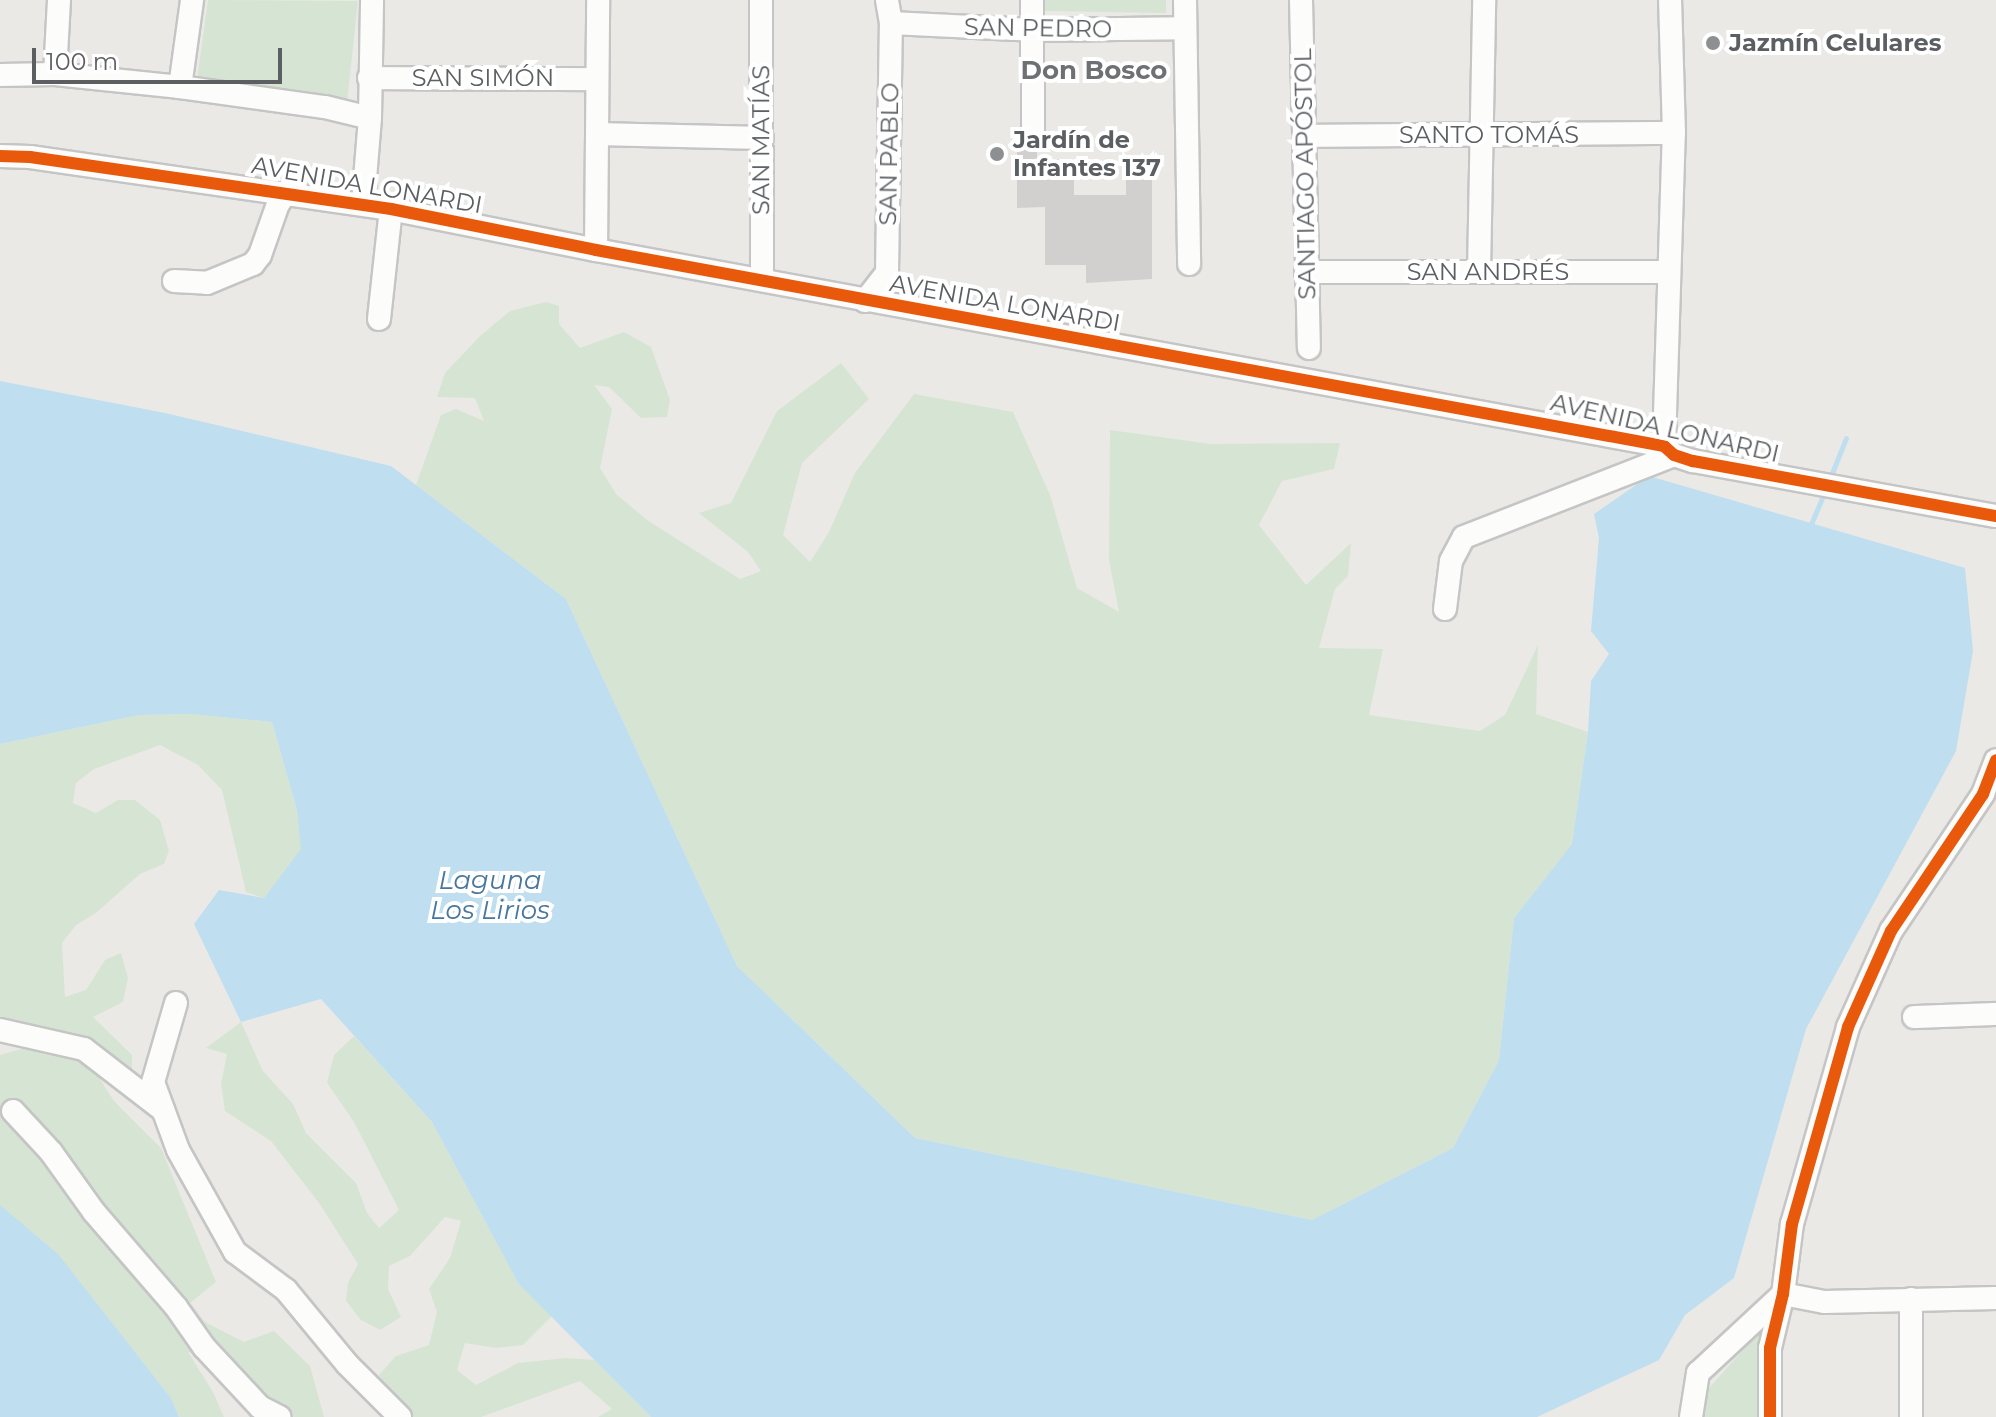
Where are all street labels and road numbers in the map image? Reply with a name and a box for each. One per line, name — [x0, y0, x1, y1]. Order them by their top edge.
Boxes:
street label: SAN PEDRO — [964, 12, 1112, 44]
street label: SANTIAGO APÓSTOL — [1288, 48, 1322, 300]
street label: SAN SIMÓN — [412, 64, 554, 92]
street label: SAN MATÍAS — [747, 65, 775, 215]
street label: SAN PABLO — [873, 82, 905, 226]
street label: SANTO TOMÁS — [1399, 121, 1579, 149]
street label: AVENIDA LONARDI — [249, 151, 485, 219]
street label: SAN ANDRÉS — [1407, 258, 1569, 286]
street label: AVENIDA LONARDI — [887, 269, 1123, 337]
street label: AVENIDA LONARDI — [1548, 388, 1782, 468]

